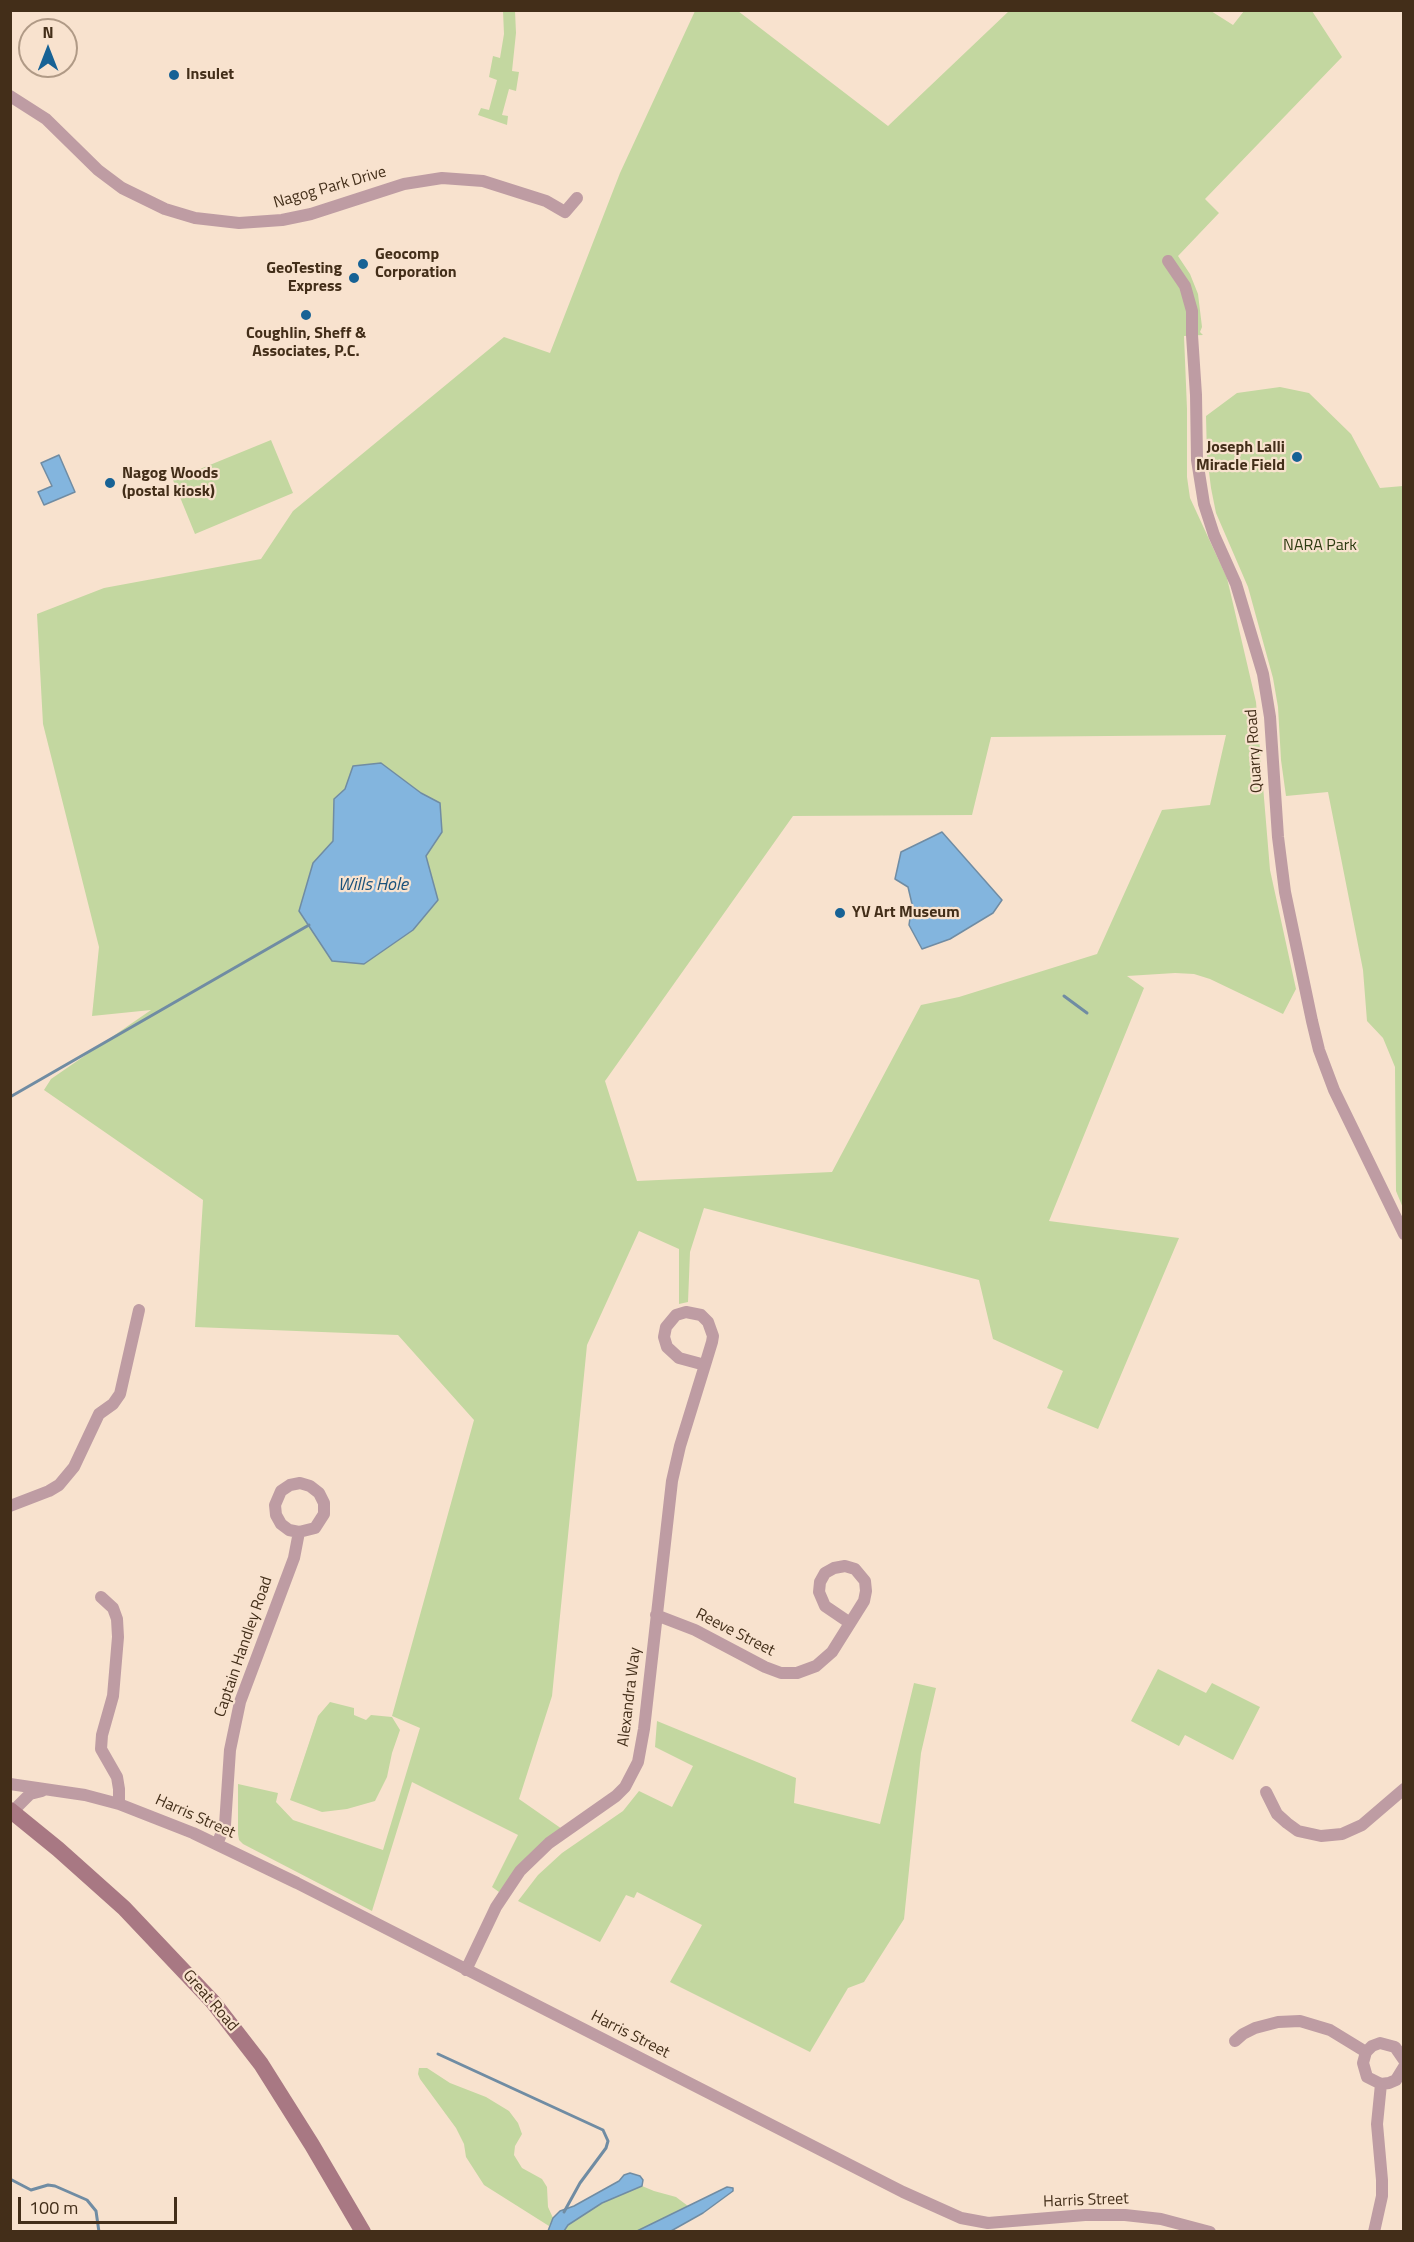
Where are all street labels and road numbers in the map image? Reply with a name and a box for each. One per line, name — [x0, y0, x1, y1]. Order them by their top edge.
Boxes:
street label: Nagog Park Drive — [271, 163, 389, 213]
street label: Quarry Road — [1242, 708, 1268, 794]
street label: Captain Handley Road — [211, 1574, 277, 1720]
street label: Reeve Street — [692, 1605, 778, 1661]
street label: Alexandra Way — [614, 1646, 646, 1748]
street label: Harris Street — [152, 1791, 238, 1843]
street label: Great Road — [178, 1966, 242, 2036]
street label: Harris Street — [588, 2007, 672, 2063]
street label: Harris Street — [1043, 2190, 1129, 2212]

